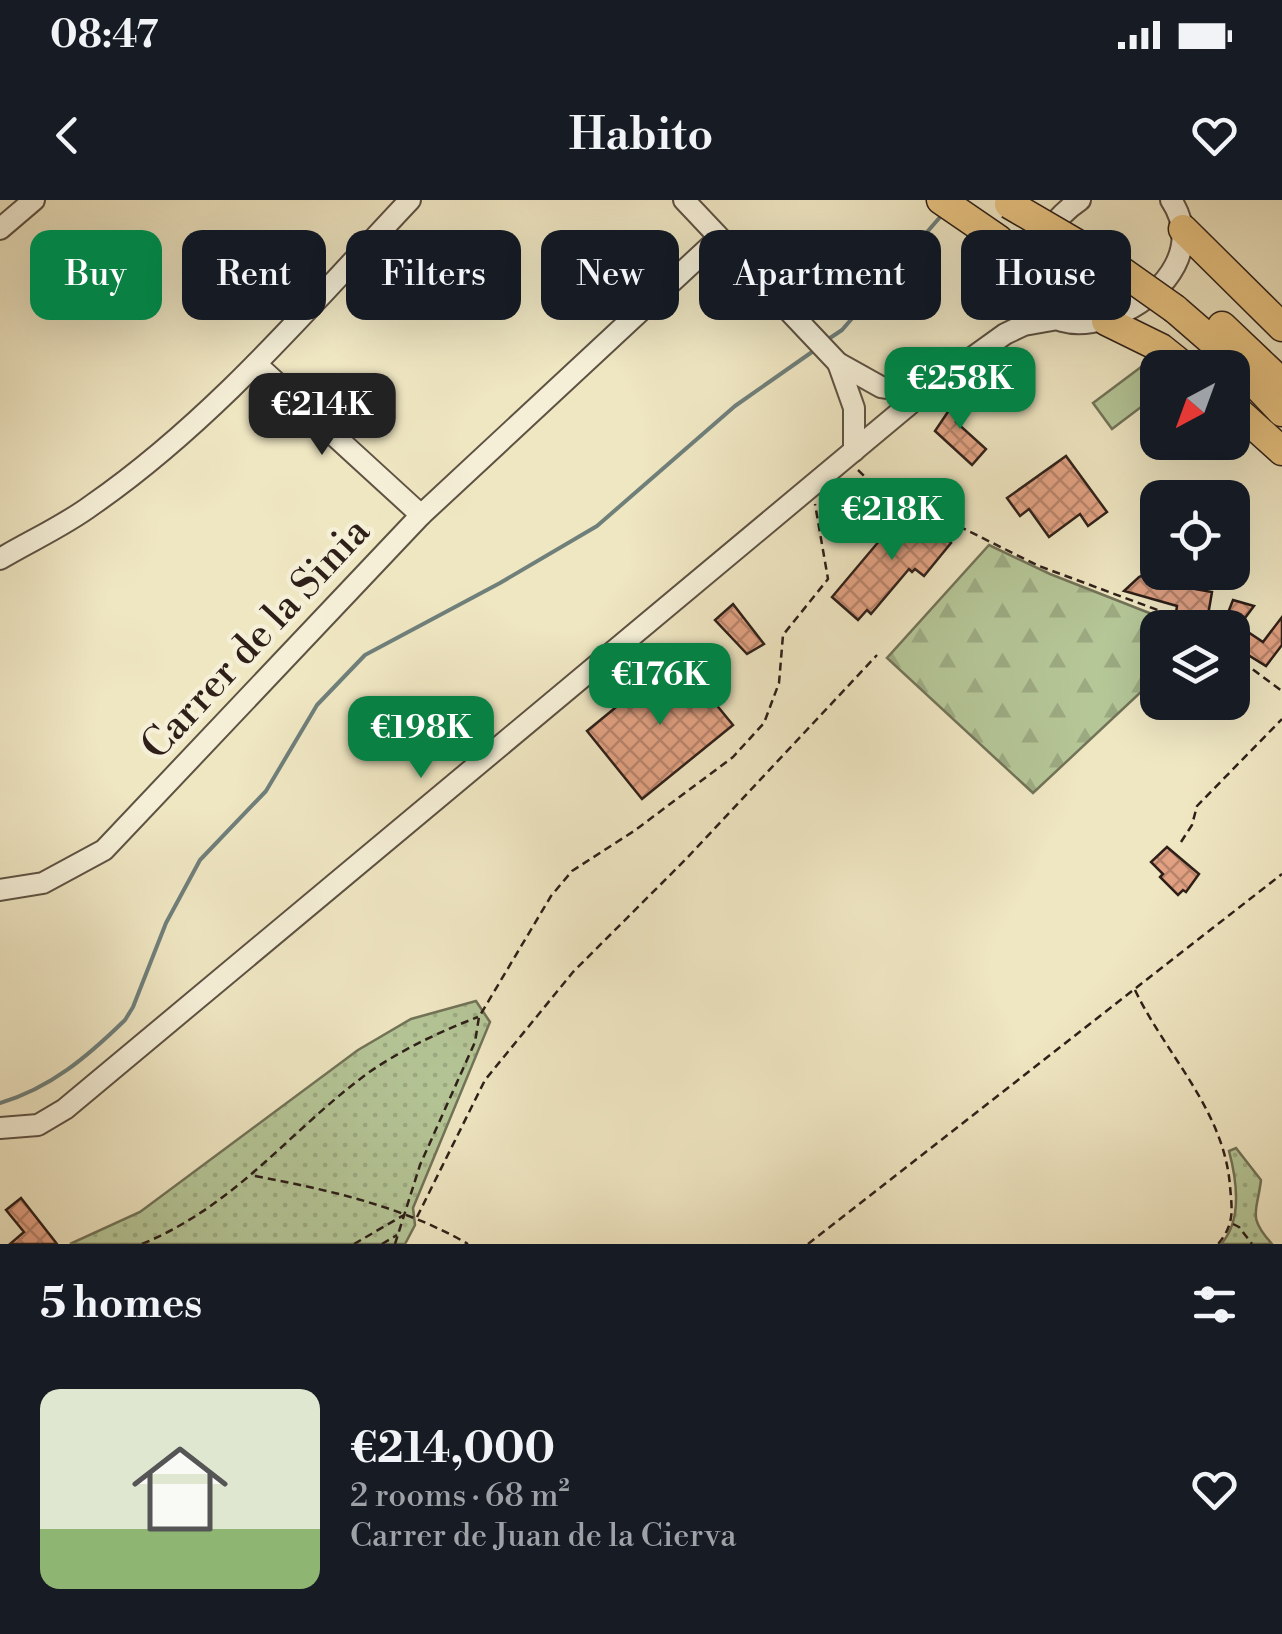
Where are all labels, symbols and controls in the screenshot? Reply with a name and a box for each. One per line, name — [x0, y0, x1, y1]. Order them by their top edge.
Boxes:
text: 08:47 — [50, 12, 158, 59]
text: Habito — [569, 107, 713, 164]
icon: back — [40, 108, 95, 163]
icon: heart — [1187, 108, 1242, 163]
chip: Buy — [30, 230, 162, 320]
chip: Rent — [182, 230, 326, 320]
chip: Filters — [346, 230, 521, 320]
chip: New — [541, 230, 679, 320]
chip: Apartment — [699, 230, 941, 320]
chip: House — [961, 230, 1131, 320]
pin: €258K — [890, 347, 1030, 432]
north arrow — [1140, 350, 1250, 460]
map controls — [1140, 350, 1250, 720]
text: €258K — [906, 359, 1014, 399]
pin: €214K — [252, 373, 392, 458]
text: €214K — [271, 385, 373, 425]
pin: €218K — [822, 478, 962, 563]
button: locate — [1140, 480, 1250, 590]
text: €218K — [841, 490, 943, 530]
street label: Carrer de la Sinia — [131, 507, 382, 771]
button: layers — [1140, 610, 1250, 720]
pin: €176K — [590, 643, 730, 728]
text: €176K — [611, 655, 709, 695]
pin: €198K — [351, 696, 491, 781]
text: €198K — [370, 708, 472, 748]
icon: filters — [1187, 1277, 1242, 1332]
text: 5 homes — [40, 1278, 202, 1331]
text: €214,000 — [350, 1423, 555, 1476]
icon: home — [120, 1429, 240, 1549]
icon: heart — [1187, 1462, 1242, 1517]
text: 2 rooms · 68 m² — [350, 1476, 570, 1516]
text: Carrer de Juan de la Cierva — [350, 1516, 737, 1556]

